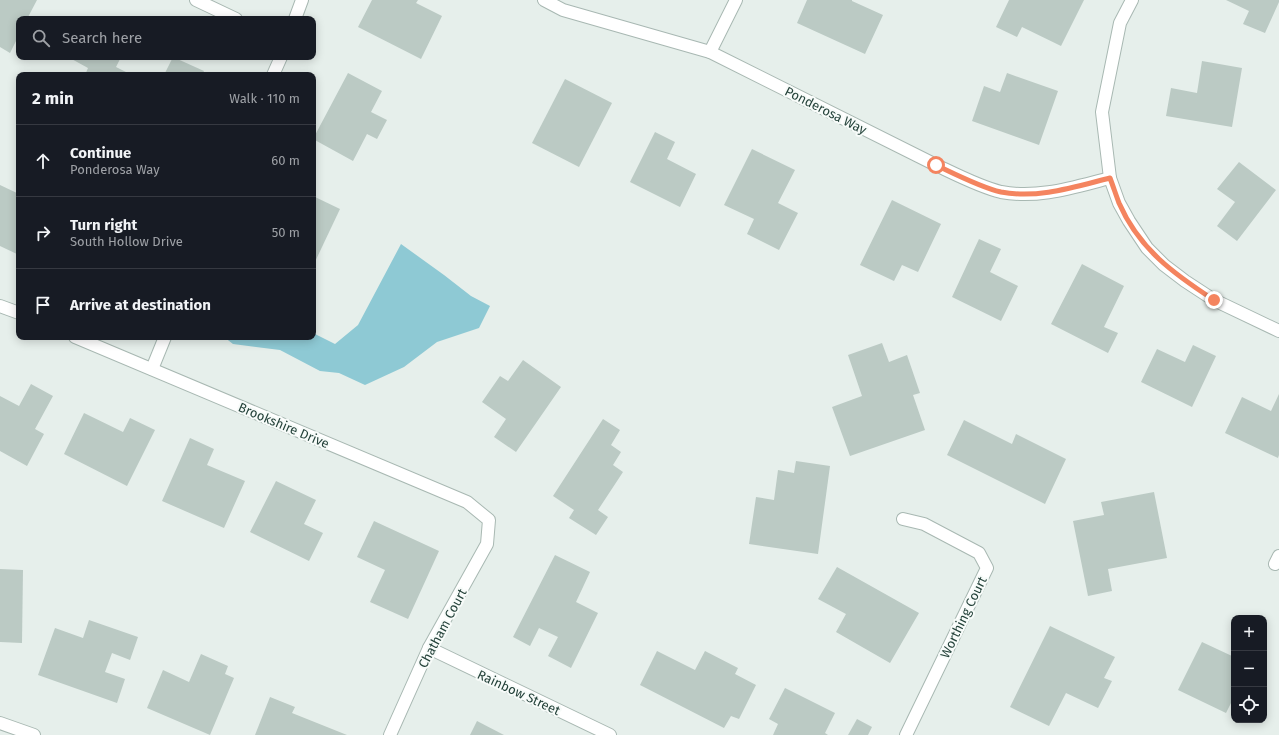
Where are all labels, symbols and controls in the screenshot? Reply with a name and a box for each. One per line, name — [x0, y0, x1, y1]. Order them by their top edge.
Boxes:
search box — [16, 16, 316, 60]
icon: search — [30, 27, 52, 49]
text: Search here — [62, 29, 142, 47]
street label: Ponderosa Way — [782, 83, 870, 138]
text: 2 min — [32, 88, 74, 109]
text: Walk · 110 m — [229, 91, 300, 106]
text: Continue — [70, 144, 131, 162]
icon: ahead — [32, 150, 54, 172]
text: 60 m — [271, 153, 300, 168]
route start — [927, 156, 945, 174]
text: Ponderosa Way — [70, 162, 160, 177]
text: Turn right — [70, 216, 137, 234]
icon: right — [32, 222, 54, 244]
text: 50 m — [272, 225, 300, 240]
text: South Hollow Drive — [70, 234, 183, 249]
route end — [1205, 291, 1223, 309]
icon: arrive — [32, 294, 54, 316]
text: Arrive at destination — [70, 296, 211, 314]
street label: Brookshire Drive — [236, 400, 332, 451]
street label: Worthing Court — [937, 574, 990, 660]
street label: Chatham Court — [415, 586, 470, 670]
map controls — [1231, 615, 1267, 723]
button: + — [1231, 615, 1267, 651]
button: − — [1231, 651, 1267, 687]
street label: Rainbow Street — [475, 667, 563, 718]
button: locate — [1231, 687, 1267, 723]

